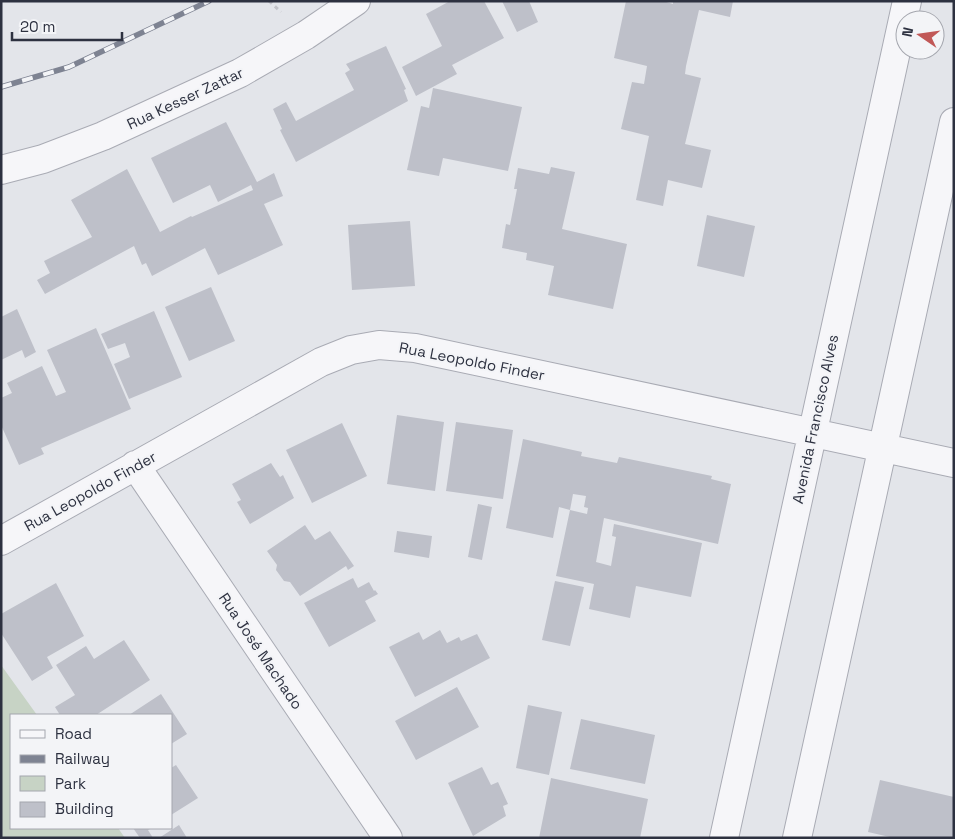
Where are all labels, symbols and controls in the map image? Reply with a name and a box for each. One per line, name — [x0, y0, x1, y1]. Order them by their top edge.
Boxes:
scale bar — [12, 10, 122, 42]
north arrow — [895, 10, 945, 60]
text: 20 m — [20, 17, 55, 36]
text: N — [898, 25, 917, 39]
street label: Rua Kesser Zattar — [124, 63, 247, 133]
street label: Avenida Francisco Alves — [788, 333, 842, 505]
street label: Rua Leopoldo Finder — [398, 338, 547, 385]
street label: Rua Leopoldo Finder — [21, 447, 160, 535]
street label: Rua José Machado — [215, 589, 307, 713]
legend — [10, 714, 172, 829]
text: Road — [55, 724, 92, 743]
text: Railway — [55, 749, 110, 768]
text: Park — [55, 774, 86, 793]
text: Building — [55, 799, 114, 818]

